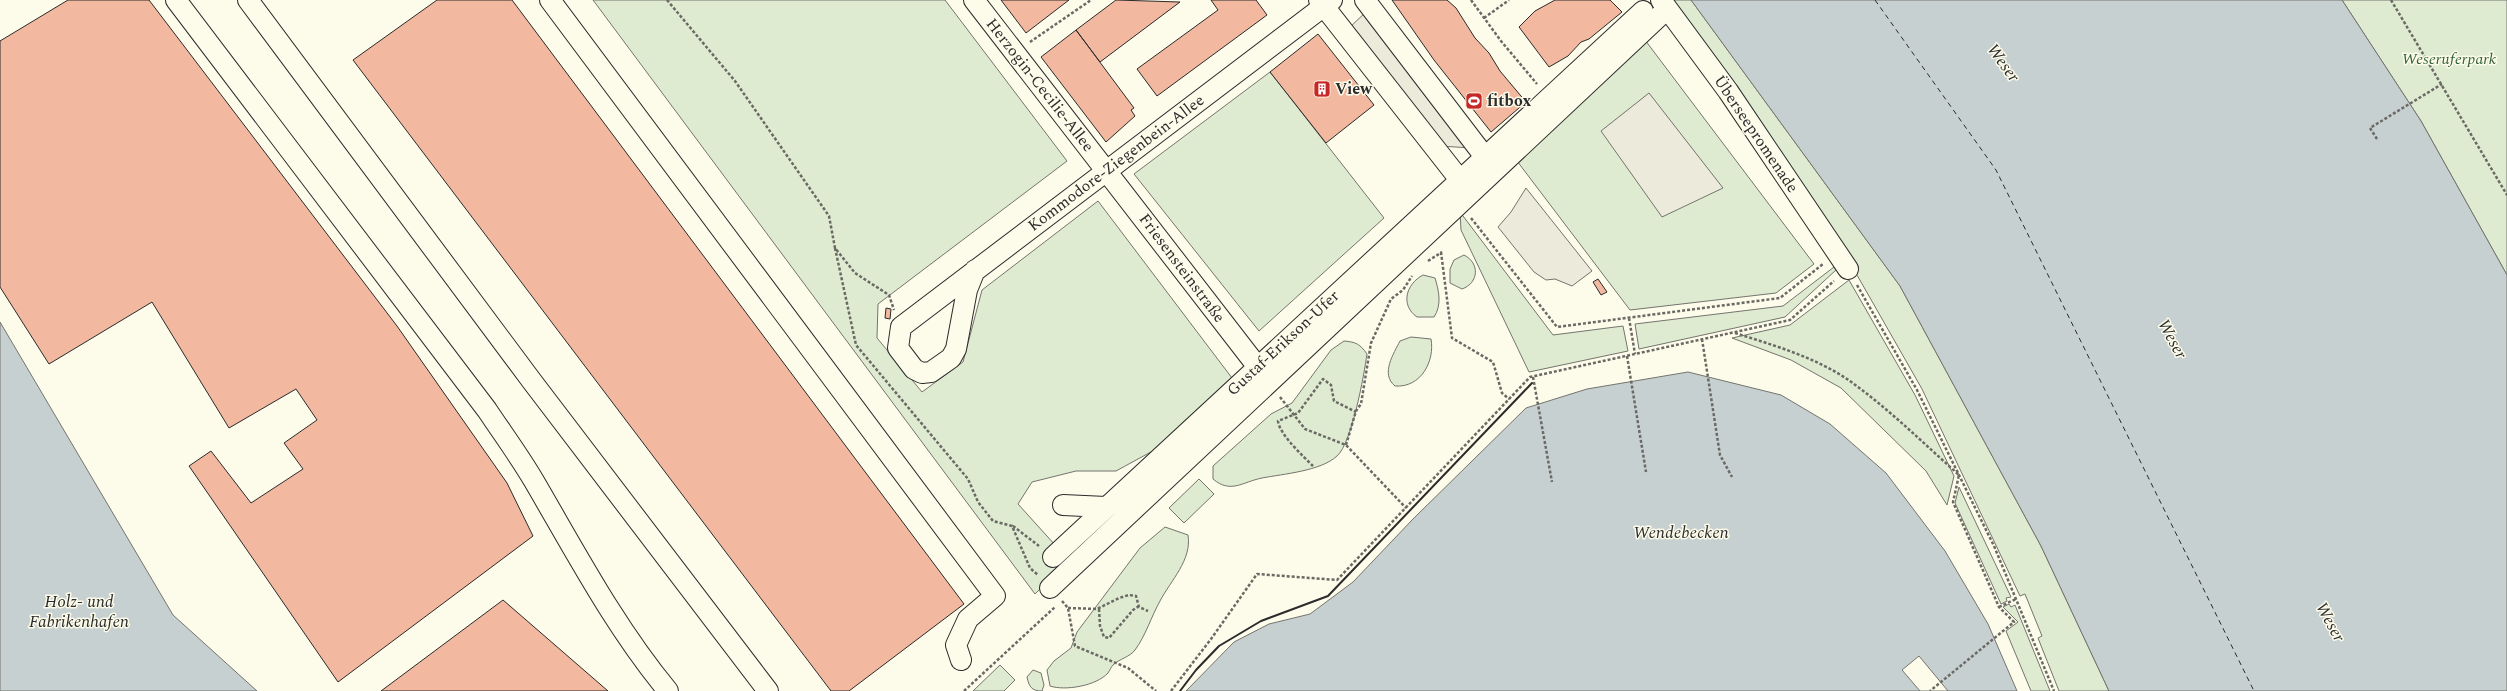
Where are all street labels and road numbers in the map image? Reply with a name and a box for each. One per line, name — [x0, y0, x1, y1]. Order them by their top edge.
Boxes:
street label: Herzogin-Cecilie-Allee — [980, 13, 1100, 157]
street label: Überseepromenade — [1708, 70, 1804, 198]
street label: Kommodore-Ziegenbein-Allee — [1023, 89, 1209, 237]
street label: Friesensteinstraße — [1133, 208, 1231, 328]
street label: Gustaf-Erikson-Ufer — [1221, 284, 1345, 402]

